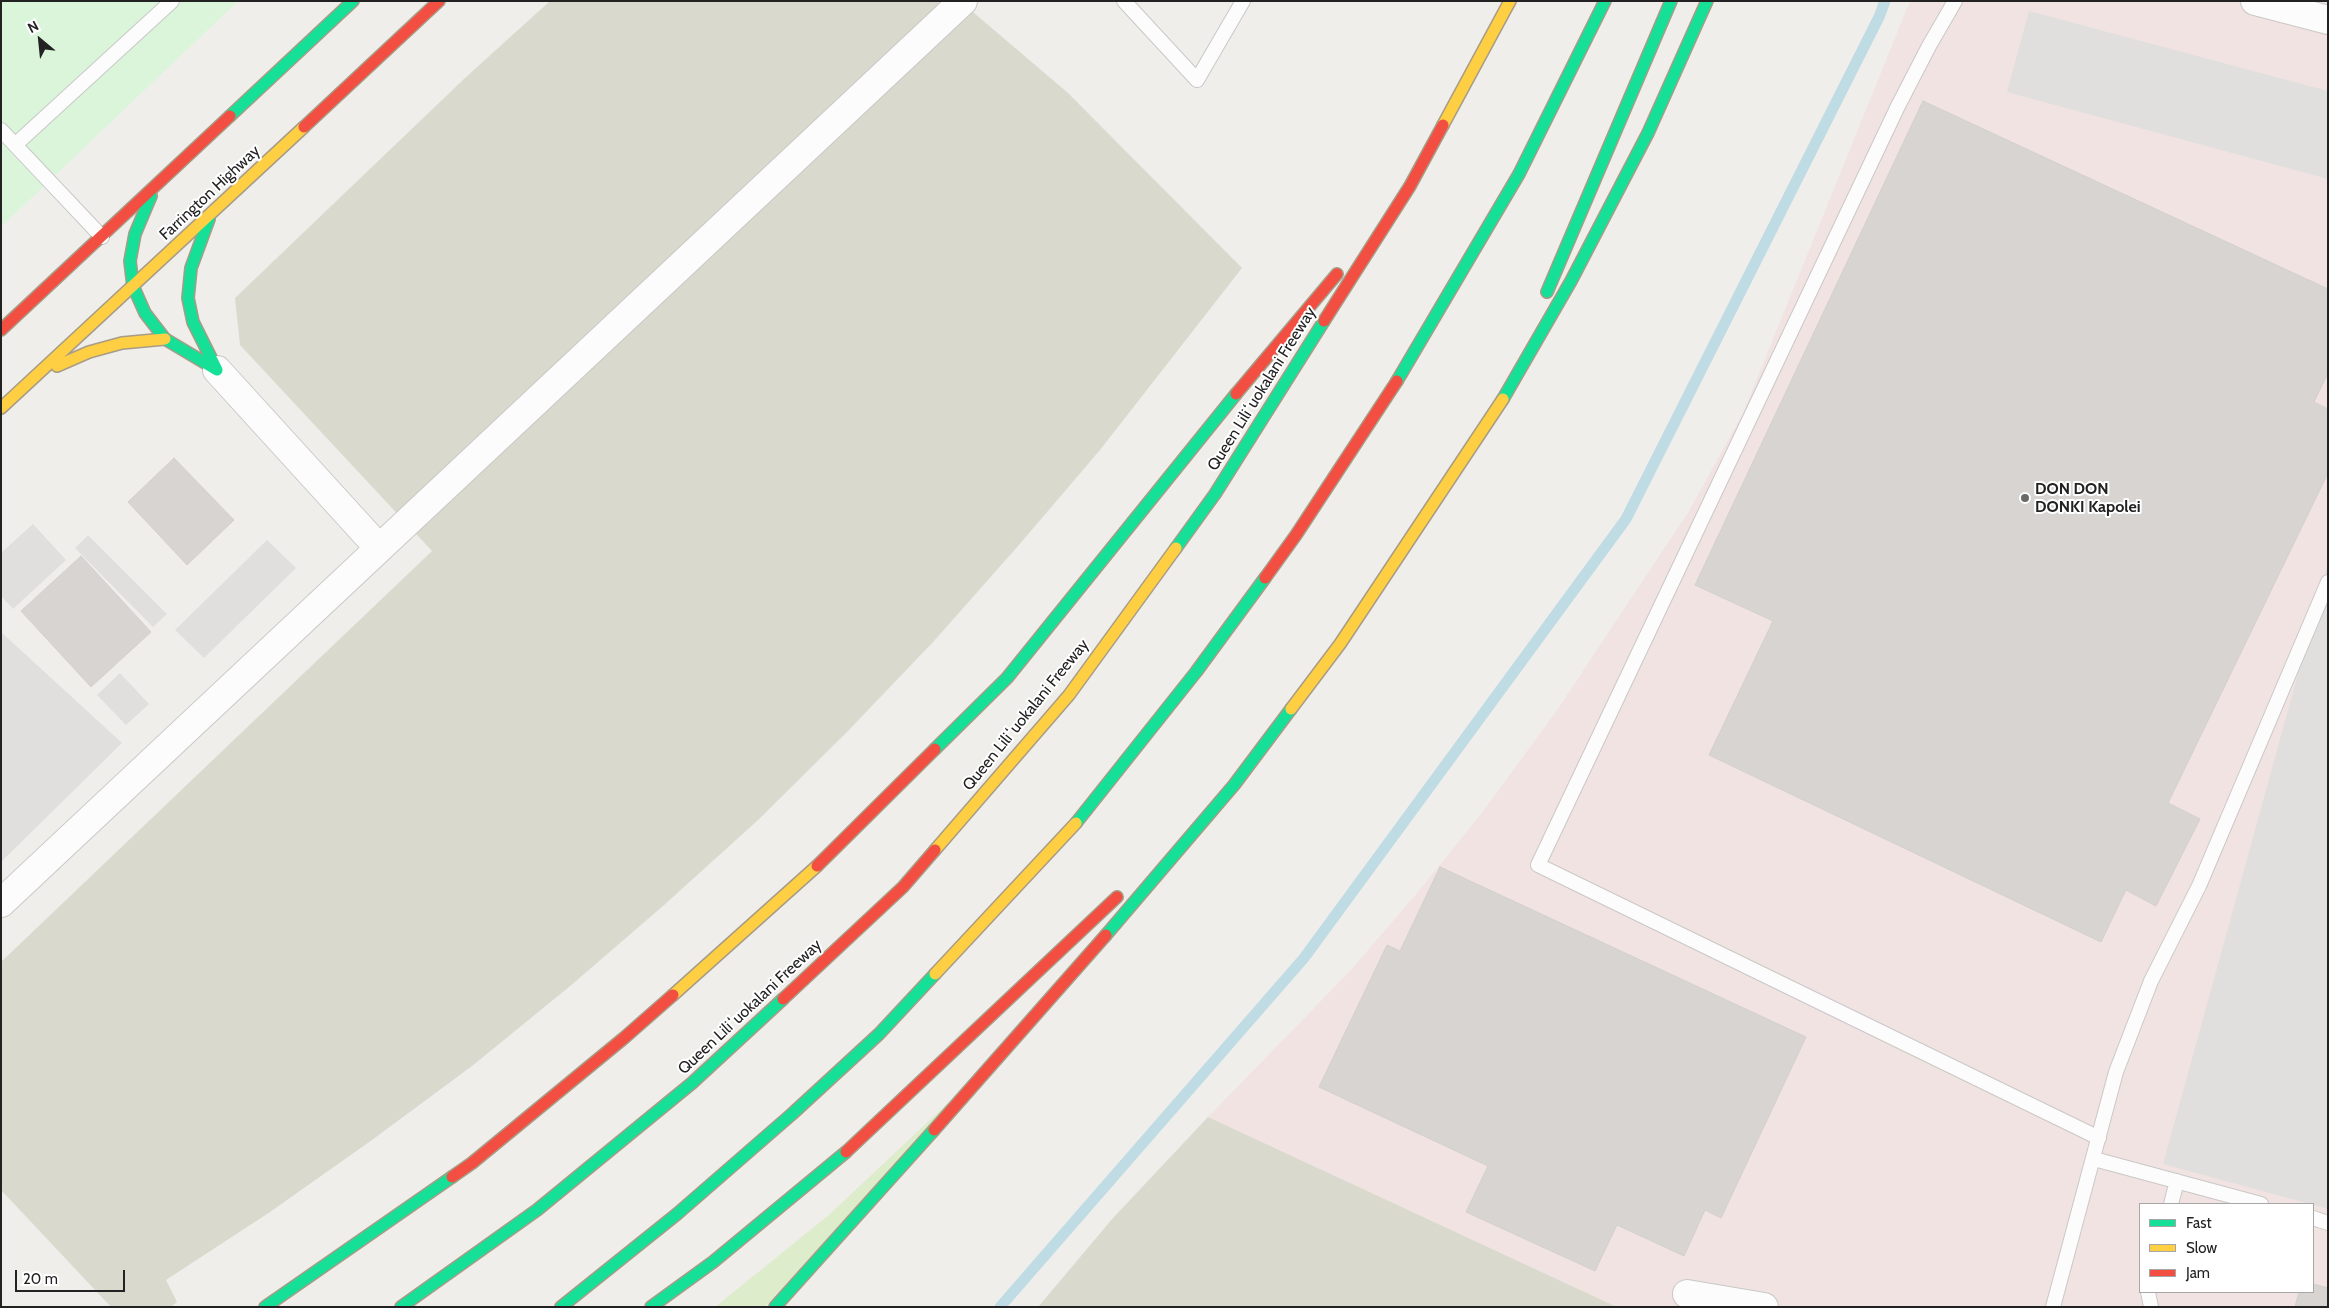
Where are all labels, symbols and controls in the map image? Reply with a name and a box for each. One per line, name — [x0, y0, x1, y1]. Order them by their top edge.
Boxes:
north arrow — [15, 15, 65, 65]
text: N — [24, 16, 42, 37]
street label: Farrington Highway — [156, 142, 264, 244]
street label: Queen Liliʻuokalani Freeway — [1204, 304, 1320, 474]
place label: DON DON DONKI Kapolei — [2035, 479, 2141, 517]
marker: DON DON DONKI Kapolei — [2019, 492, 2031, 504]
street label: Queen Liliʻuokalani Freeway — [959, 635, 1093, 795]
street label: Queen Liliʻuokalani Freeway — [674, 935, 826, 1079]
legend — [2139, 1203, 2314, 1293]
text: Fast — [2186, 1214, 2211, 1232]
text: Slow — [2186, 1239, 2217, 1257]
scale bar — [18, 1260, 128, 1292]
text: Jam — [2186, 1264, 2210, 1282]
text: 20 m — [23, 1270, 58, 1288]

